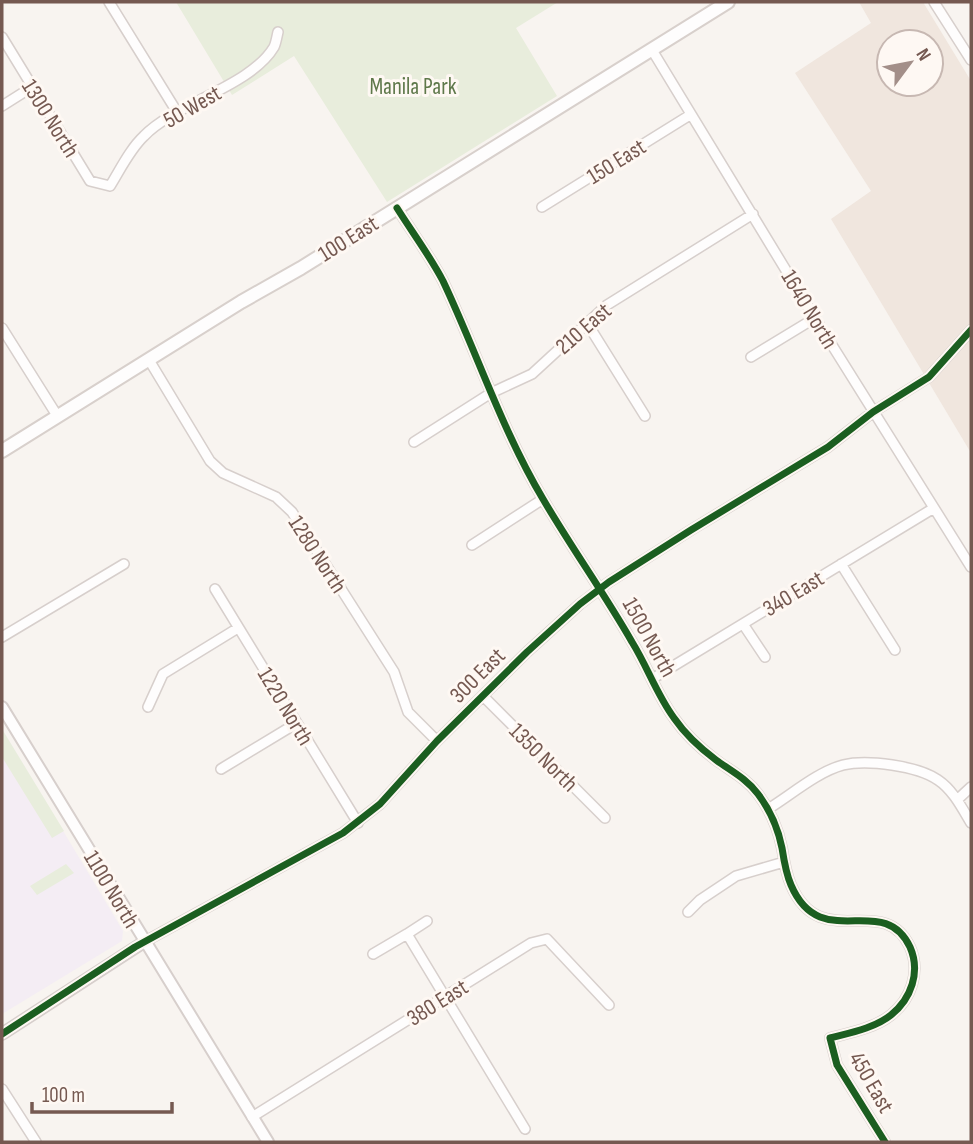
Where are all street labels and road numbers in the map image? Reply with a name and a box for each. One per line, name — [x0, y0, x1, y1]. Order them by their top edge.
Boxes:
street label: 1300 North — [15, 74, 85, 163]
street label: 50 West — [159, 79, 226, 135]
street label: 150 East — [582, 133, 651, 191]
street label: 100 East — [313, 210, 384, 268]
street label: 1640 North — [775, 265, 844, 354]
street label: 210 East — [550, 297, 617, 361]
street label: 1280 North — [282, 511, 353, 599]
street label: 340 East — [758, 565, 829, 623]
street label: 1500 North — [616, 593, 682, 682]
street label: 300 East — [444, 642, 511, 709]
street label: 1220 North — [251, 662, 319, 751]
street label: 1350 North — [503, 717, 584, 798]
street label: 1100 North — [77, 846, 145, 933]
street label: 380 East — [402, 973, 473, 1032]
street label: 450 East — [842, 1047, 900, 1118]

